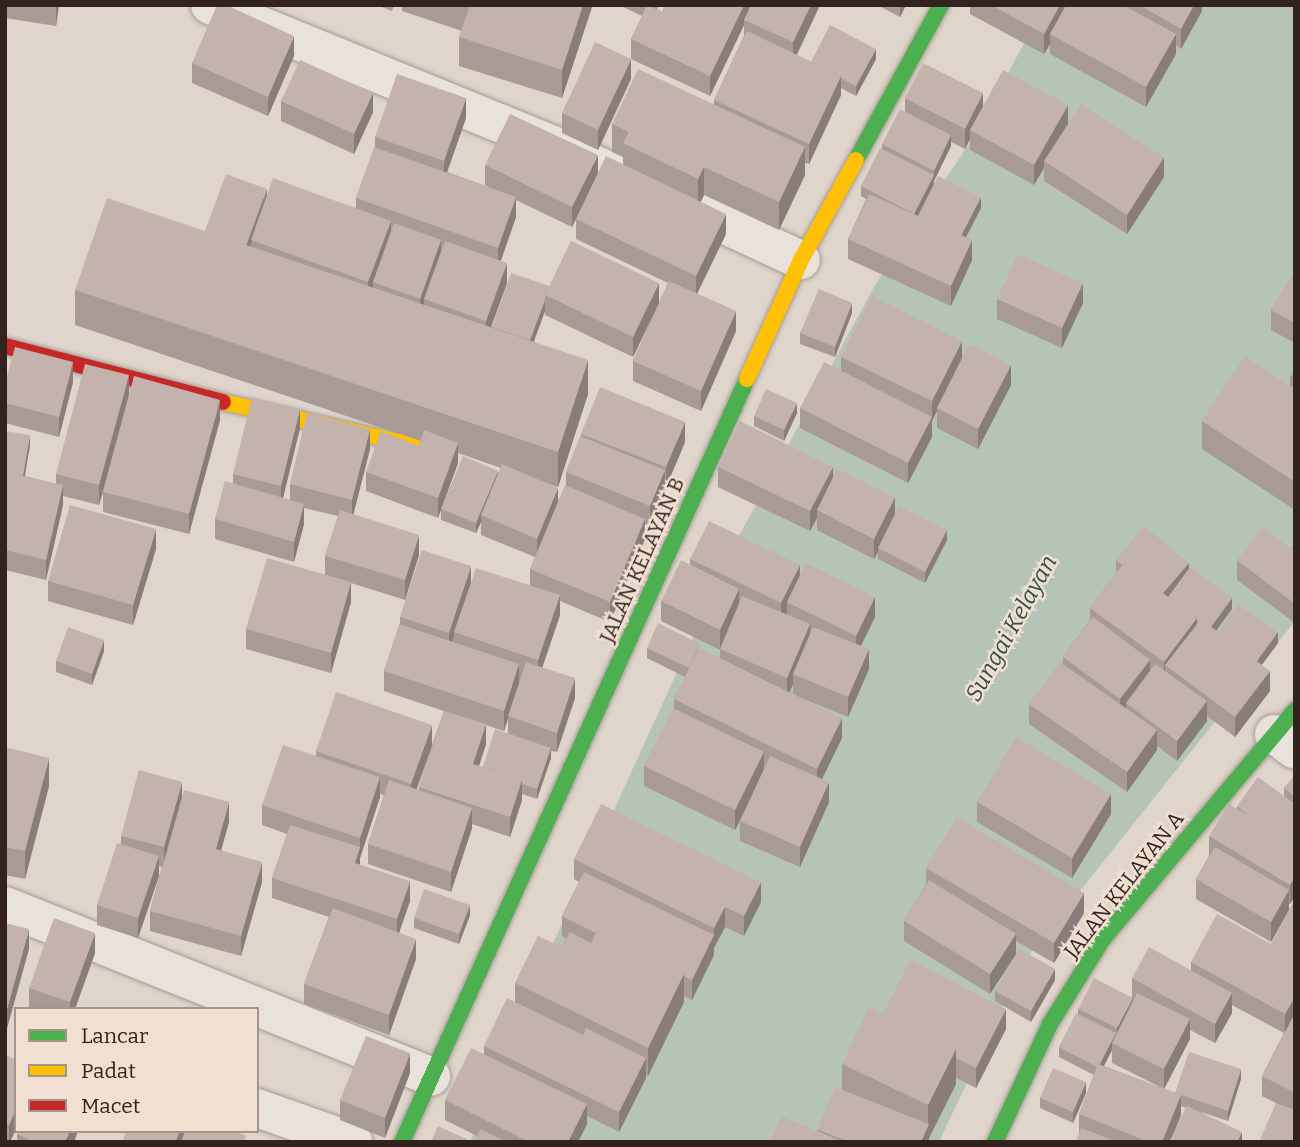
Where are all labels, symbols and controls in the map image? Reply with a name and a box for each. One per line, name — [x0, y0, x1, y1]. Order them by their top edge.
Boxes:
street label: JALAN KELAYAN B — [594, 473, 690, 647]
water label: Sungai Kelayan — [959, 550, 1063, 706]
street label: JALAN KELAYAN A — [1059, 806, 1189, 964]
legend — [14, 1007, 259, 1133]
text: Lancar — [81, 1023, 148, 1049]
text: Padat — [81, 1058, 136, 1084]
text: Macet — [81, 1093, 140, 1119]

